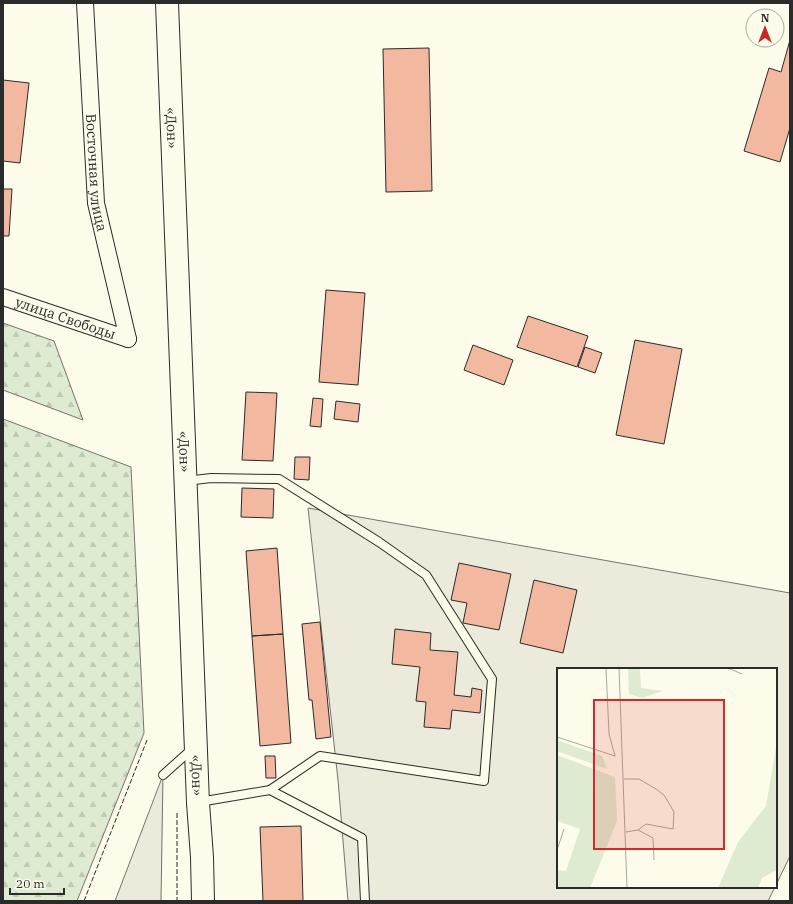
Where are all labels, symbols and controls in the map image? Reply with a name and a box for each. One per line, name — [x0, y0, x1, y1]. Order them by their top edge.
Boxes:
north arrow — [745, 8, 785, 48]
text: N — [761, 11, 770, 25]
street label: «Дон» — [162, 107, 182, 149]
street label: Восточная улица — [82, 113, 111, 233]
street label: улица Свободы — [13, 293, 118, 343]
street label: «Дон» — [175, 431, 194, 472]
inset map — [557, 668, 777, 888]
street label: «Дон» — [187, 755, 207, 796]
scale bar — [10, 870, 64, 896]
text: 20 m — [16, 876, 45, 891]

